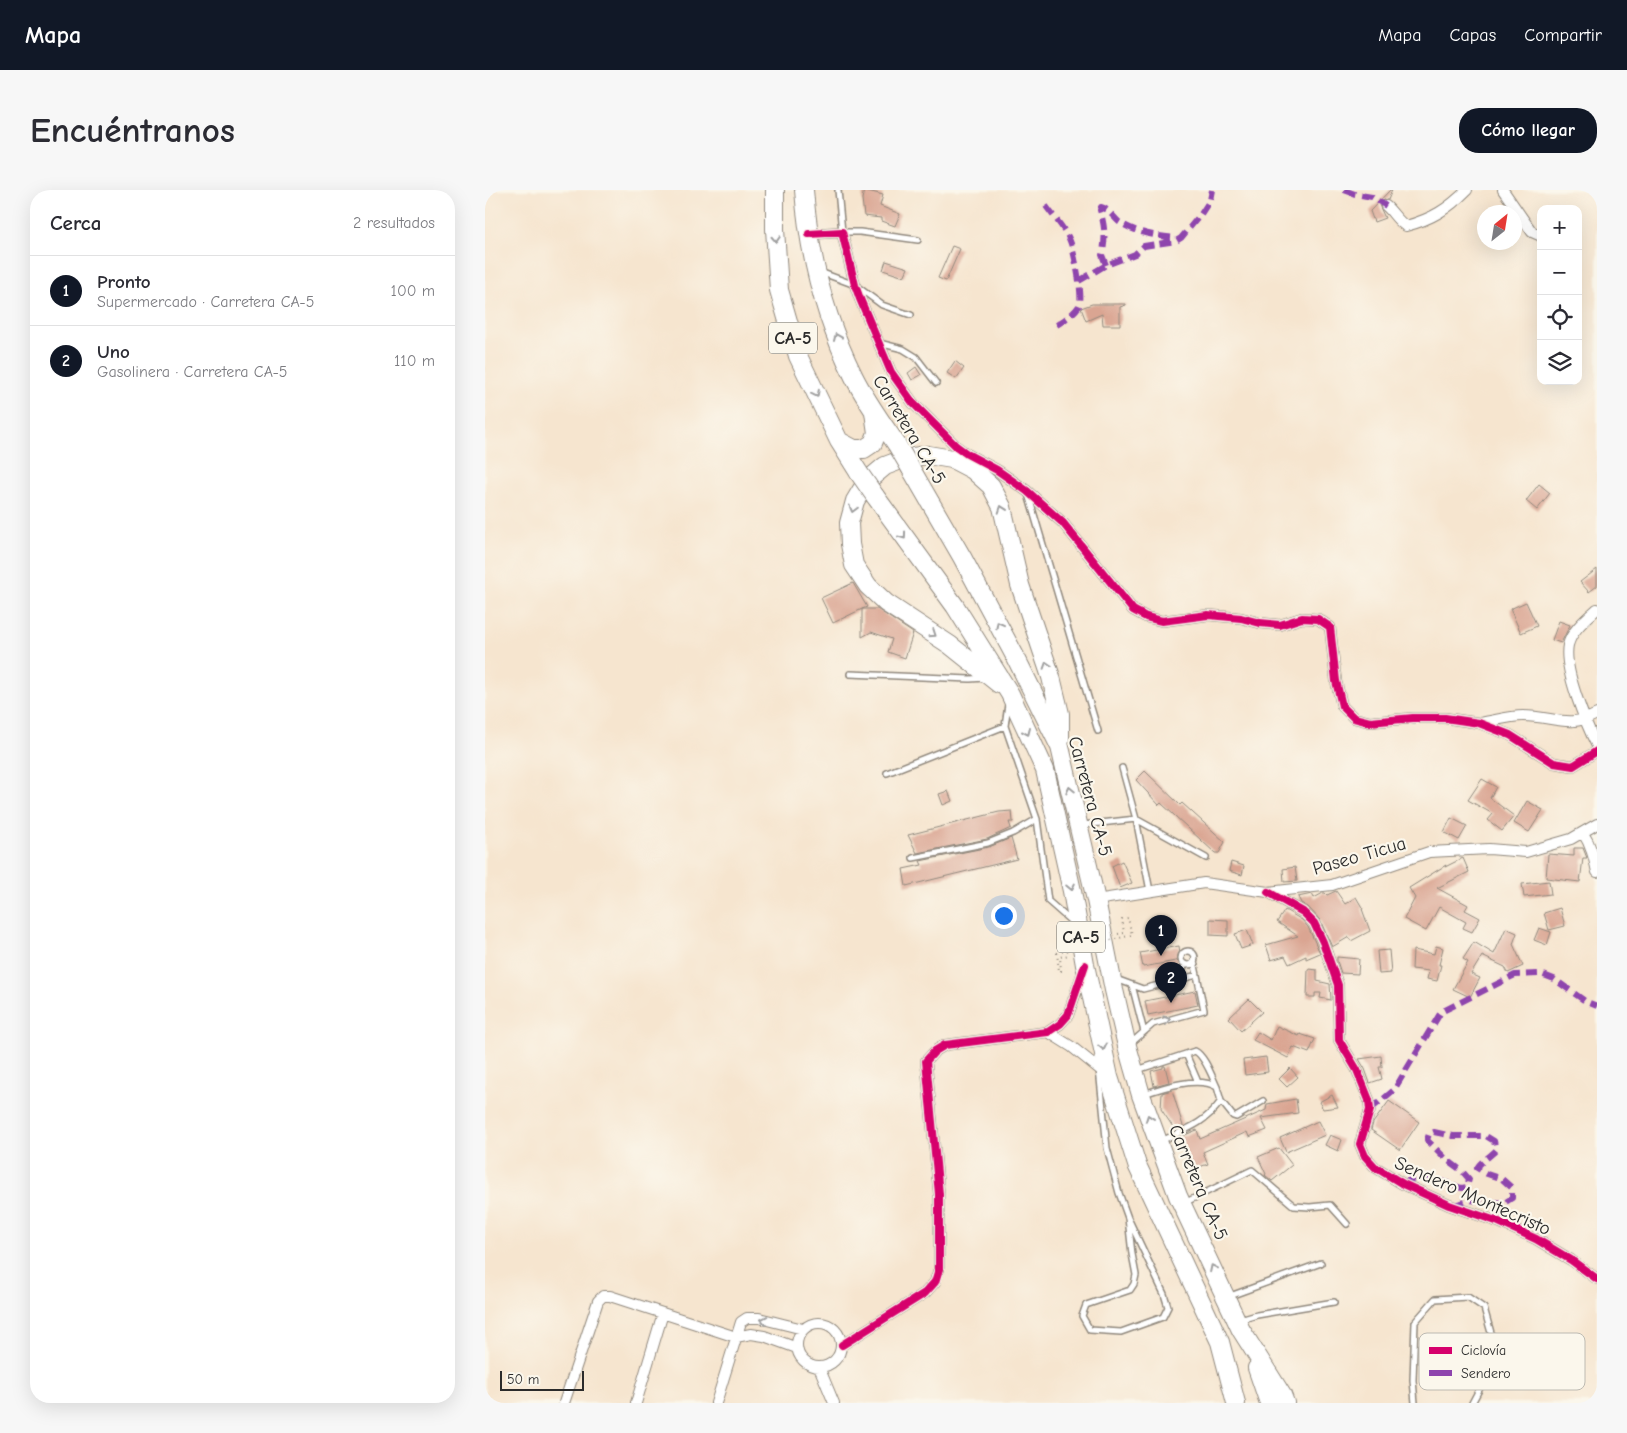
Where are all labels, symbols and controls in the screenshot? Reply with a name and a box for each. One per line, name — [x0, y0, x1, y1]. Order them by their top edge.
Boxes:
text: Mapa — [25, 21, 81, 49]
text: Mapa — [1378, 25, 1421, 46]
text: Capas — [1449, 25, 1496, 46]
text: Compartir — [1524, 25, 1602, 46]
button: Cómo llegar — [1459, 108, 1597, 153]
text: Encuéntranos — [30, 110, 235, 151]
north arrow — [1477, 205, 1522, 250]
map controls — [1537, 205, 1582, 385]
button: + — [1537, 205, 1582, 250]
text: Cerca — [50, 211, 101, 235]
text: 2 resultados — [353, 214, 435, 232]
one-way arrow — [771, 235, 781, 243]
button: − — [1537, 250, 1582, 295]
text: Pronto — [97, 271, 151, 293]
text: 1 — [63, 282, 69, 300]
text: 100 m — [391, 282, 435, 300]
text: Supermercado · Carretera CA-5 — [97, 293, 314, 311]
button: locate — [1537, 295, 1582, 340]
road number: CA-5 — [769, 322, 817, 354]
one-way arrow — [832, 333, 843, 342]
button: layers — [1537, 340, 1582, 385]
text: Uno — [97, 341, 130, 363]
text: 2 — [62, 352, 70, 370]
text: 110 m — [394, 352, 435, 370]
text: Gasolinera · Carretera CA-5 — [97, 363, 288, 381]
street label: Carretera CA-5 — [868, 371, 950, 488]
one-way arrow — [810, 389, 821, 398]
one-way arrow — [848, 505, 859, 514]
one-way arrow — [998, 505, 1008, 514]
one-way arrow — [897, 530, 907, 539]
one-way arrow — [995, 621, 1005, 630]
one-way arrow — [928, 627, 937, 637]
one-way arrow — [1042, 661, 1052, 670]
one-way arrow — [1021, 727, 1032, 736]
street label: Carretera CA-5 — [1063, 734, 1117, 859]
one-way arrow — [1065, 785, 1076, 794]
street label: Paseo Ticua — [1310, 832, 1409, 880]
one-way arrow — [1066, 883, 1076, 892]
your location — [991, 903, 1017, 929]
pin: 1 — [1145, 915, 1177, 956]
road number: CA-5 — [1057, 922, 1105, 952]
pin: 2 — [1155, 962, 1187, 1003]
one-way arrow — [1163, 1016, 1171, 1026]
one-way arrow — [1097, 1042, 1107, 1051]
one-way arrow — [1145, 1114, 1155, 1123]
street label: Carretera CA-5 — [1164, 1121, 1232, 1243]
street label: Sendero Montecristo — [1391, 1152, 1554, 1240]
one-way arrow — [1209, 1264, 1219, 1273]
one-way arrow — [759, 1315, 768, 1325]
legend — [1419, 1333, 1585, 1390]
text: Ciclovía — [1461, 1342, 1506, 1359]
text: Sendero — [1461, 1365, 1511, 1382]
scale bar — [500, 1368, 584, 1391]
text: 50 m — [507, 1371, 539, 1388]

